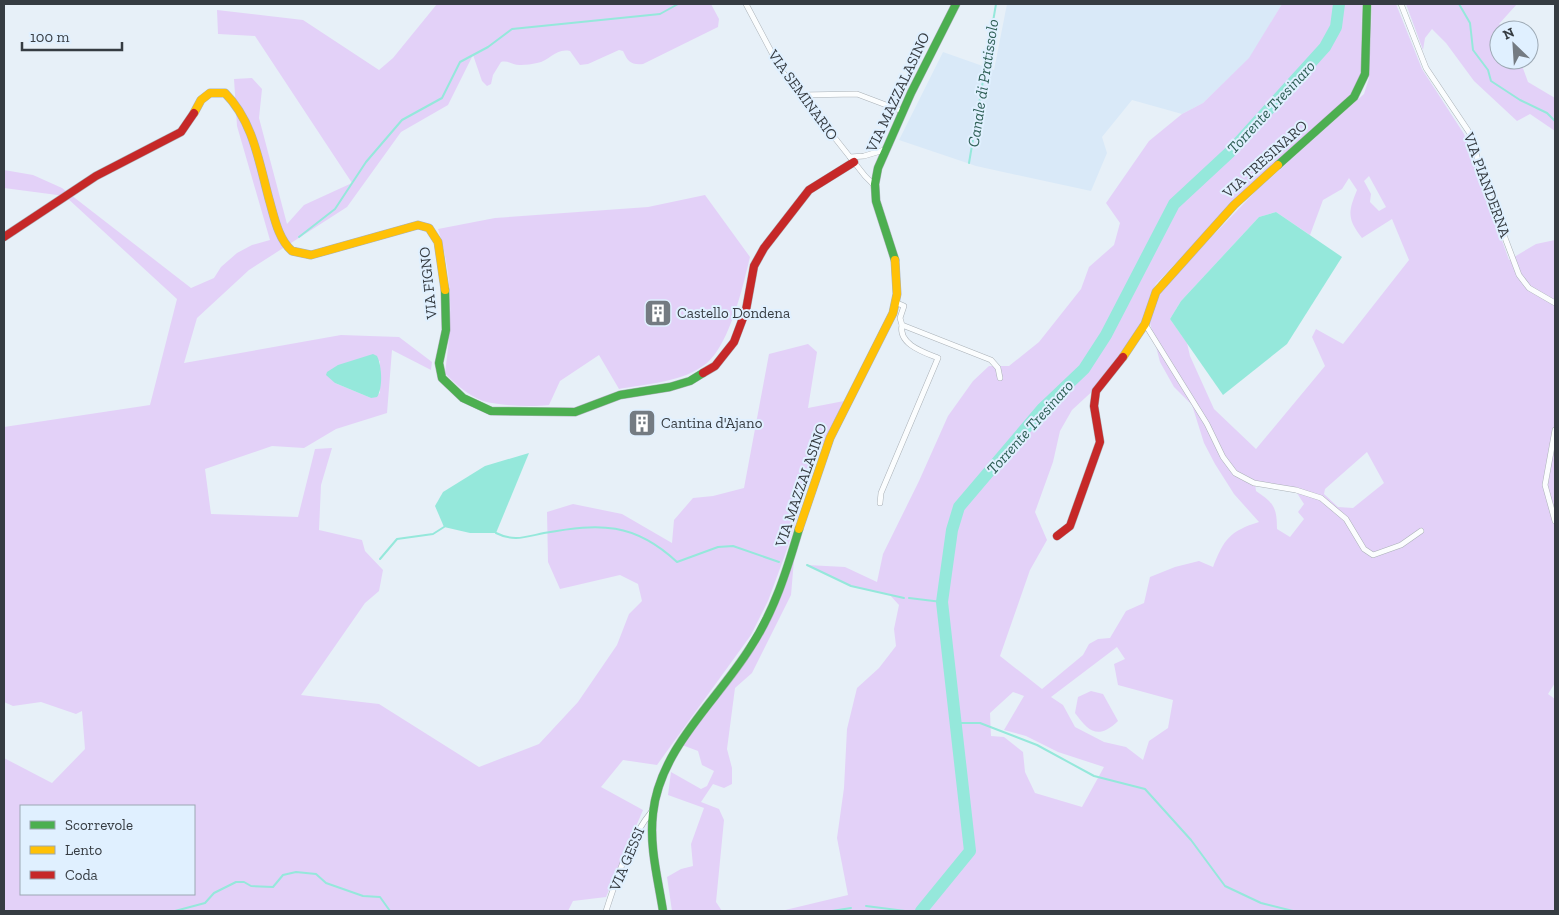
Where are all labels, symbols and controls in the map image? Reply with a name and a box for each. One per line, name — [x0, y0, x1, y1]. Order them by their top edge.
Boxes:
water label: Canale di Pratissolo — [964, 18, 1002, 148]
scale bar — [22, 20, 122, 52]
north arrow — [1489, 20, 1539, 70]
text: N — [1500, 24, 1517, 44]
text: 100 m — [30, 28, 69, 46]
street label: VIA MAZZALASINO — [862, 29, 934, 155]
street label: VIA SEMINARIO — [764, 45, 842, 144]
water label: Torrente Tresinaro — [1223, 56, 1319, 158]
street label: VIA TRESINARO — [1218, 116, 1311, 202]
street label: VIA PIANDERNA — [1459, 129, 1514, 240]
street label: VIA FIGNO — [415, 246, 441, 321]
building icon: Castello Dondena — [643, 298, 673, 328]
place label: Castello Dondena — [677, 304, 790, 322]
water label: Torrente Tresinaro — [983, 376, 1077, 478]
building icon: Cantina d'Ajano — [627, 408, 657, 438]
place label: Cantina d'Ajano — [661, 414, 763, 432]
street label: VIA MAZZALASINO — [771, 421, 831, 550]
legend — [20, 805, 195, 895]
text: Scorrevole — [65, 816, 133, 834]
street label: VIA GESSI — [605, 824, 648, 894]
text: Lento — [65, 841, 102, 859]
text: Coda — [65, 866, 98, 884]

